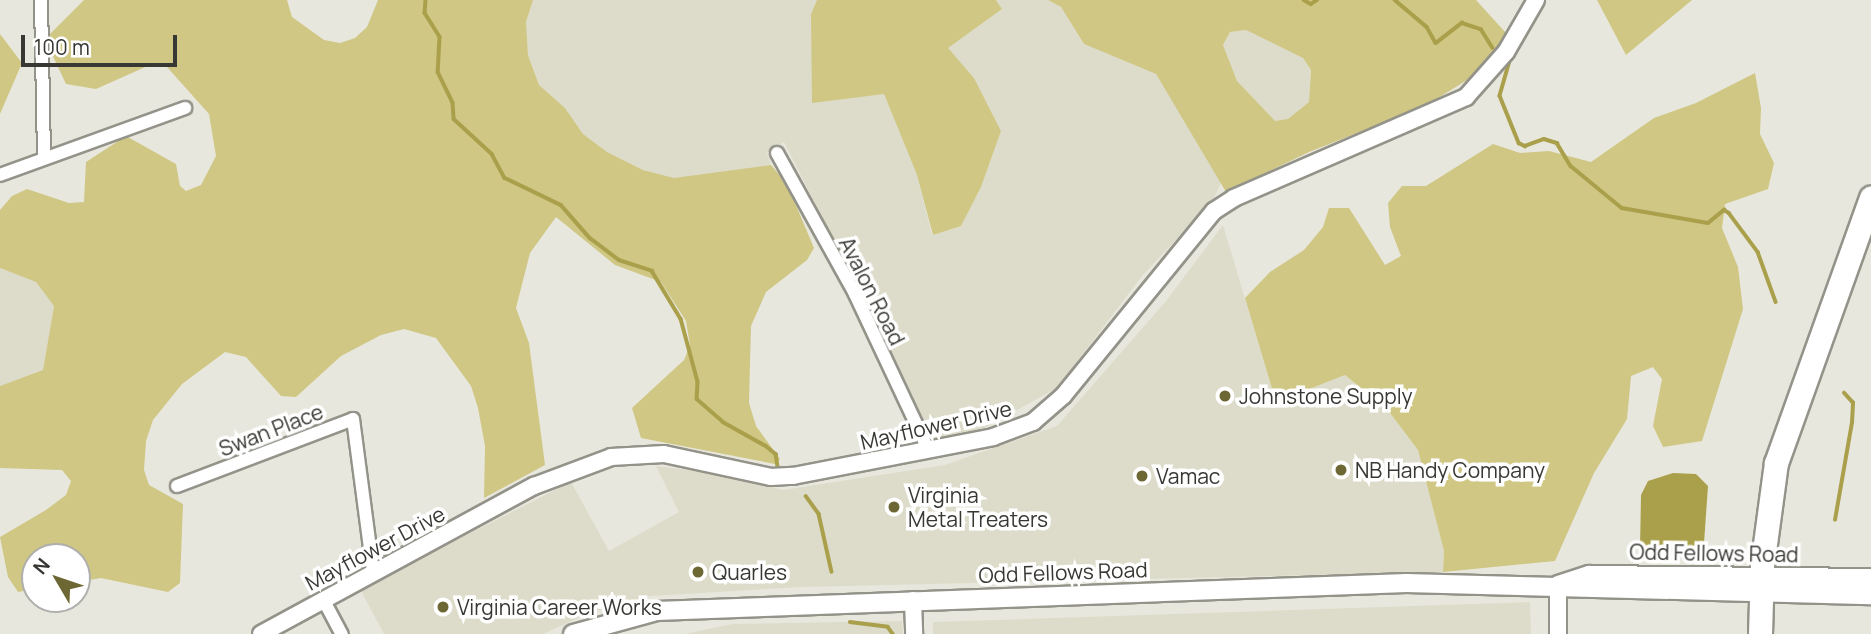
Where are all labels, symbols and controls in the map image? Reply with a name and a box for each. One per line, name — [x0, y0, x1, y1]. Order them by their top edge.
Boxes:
scale bar — [24, 21, 180, 65]
text: 100 m — [34, 33, 90, 61]
street label: Avalon Road — [834, 233, 910, 349]
place label: Johnstone Supply — [1239, 383, 1413, 409]
marker: Johnstone Supply — [1217, 388, 1233, 404]
street label: Mayflower Drive — [858, 395, 1014, 455]
street label: Swan Place — [215, 399, 327, 461]
place label: NB Handy Company — [1355, 457, 1545, 483]
marker: NB Handy Company — [1333, 462, 1349, 478]
place label: Vamac — [1156, 463, 1220, 489]
marker: Vamac — [1134, 468, 1150, 484]
place label: Virginia Metal Treaters — [908, 482, 1048, 532]
marker: Virginia Metal Treaters — [886, 499, 902, 515]
street label: Mayflower Drive — [301, 501, 449, 595]
street label: Odd Fellows Road — [1629, 539, 1799, 567]
north arrow — [21, 543, 91, 613]
text: N — [27, 553, 56, 580]
street label: Odd Fellows Road — [978, 556, 1148, 588]
place label: Quarles — [712, 559, 787, 585]
marker: Quarles — [690, 564, 706, 580]
place label: Virginia Career Works — [457, 594, 662, 620]
marker: Virginia Career Works — [435, 599, 451, 615]

